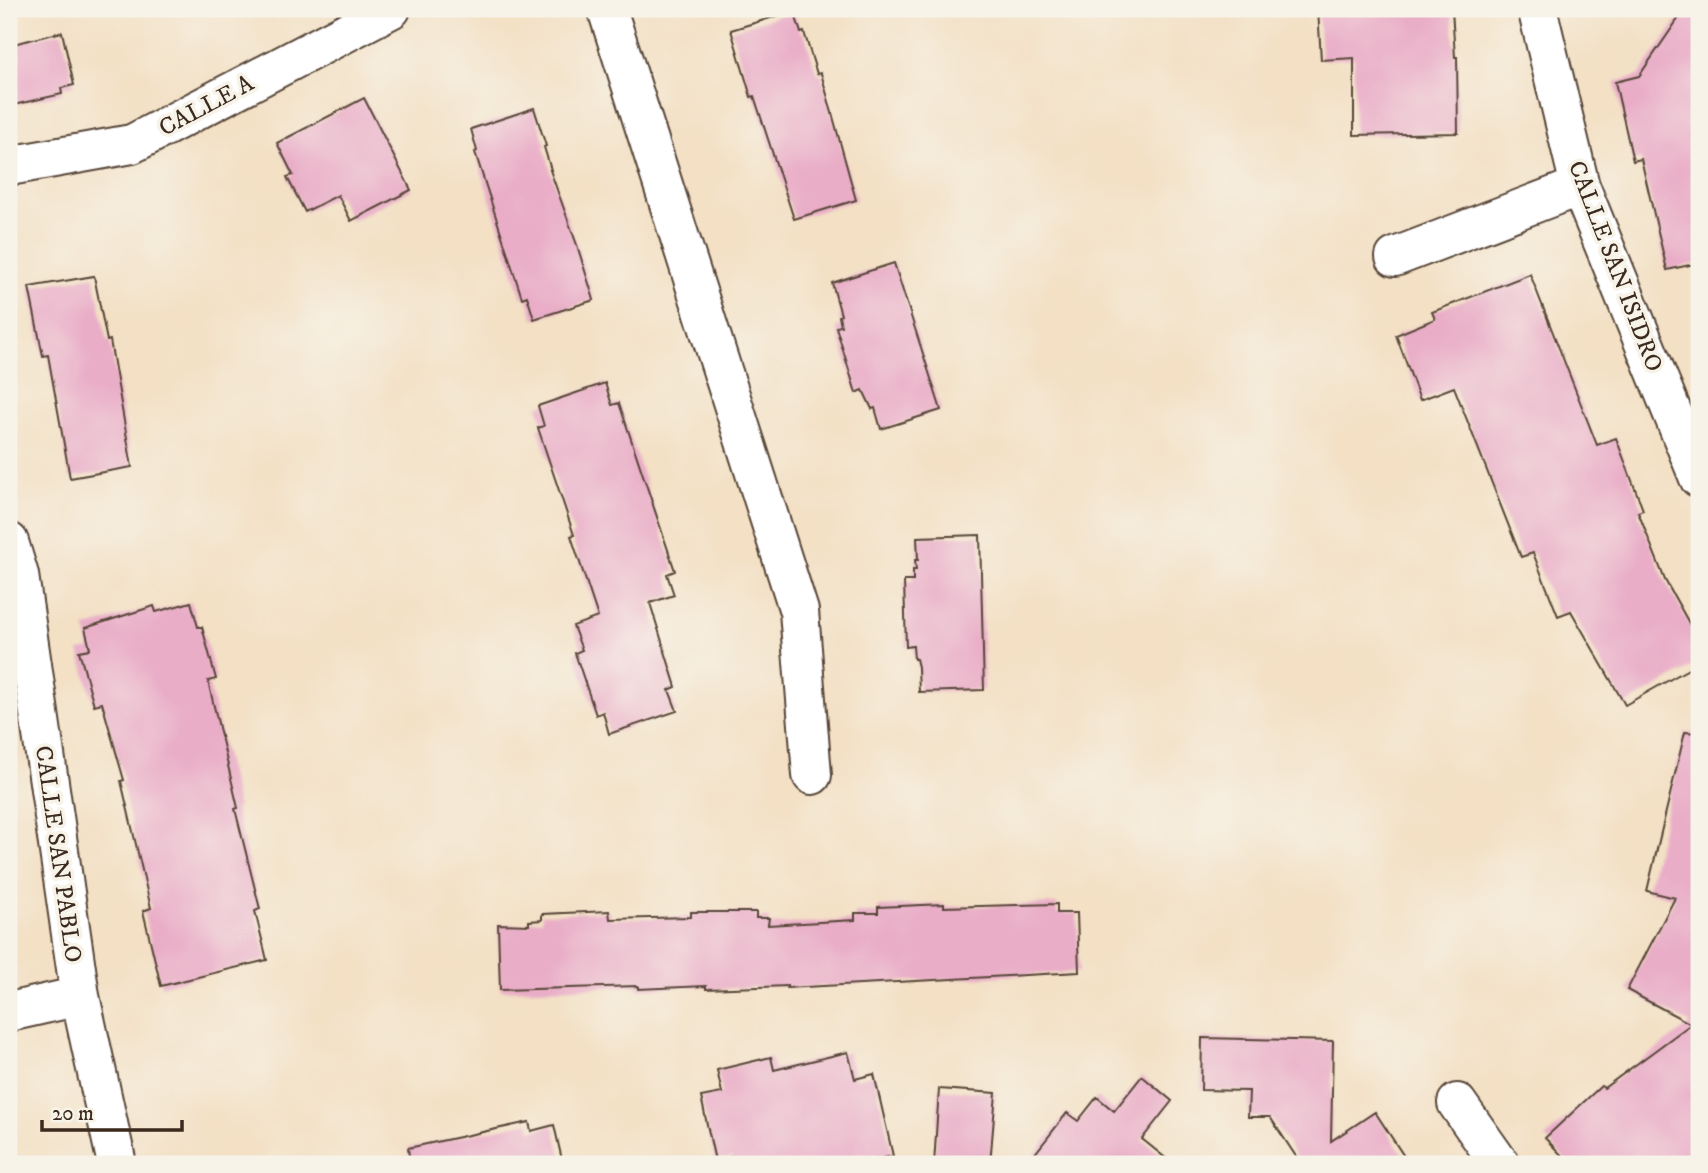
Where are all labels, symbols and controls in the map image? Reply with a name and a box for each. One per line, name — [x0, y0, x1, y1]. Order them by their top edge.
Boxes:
street label: CALLE A — [154, 68, 260, 143]
street label: CALLE SAN ISIDRO — [1561, 157, 1669, 376]
street label: CALLE SAN PABLO — [28, 744, 88, 964]
scale bar — [42, 1089, 182, 1133]
text: 20 m — [52, 1101, 94, 1127]

